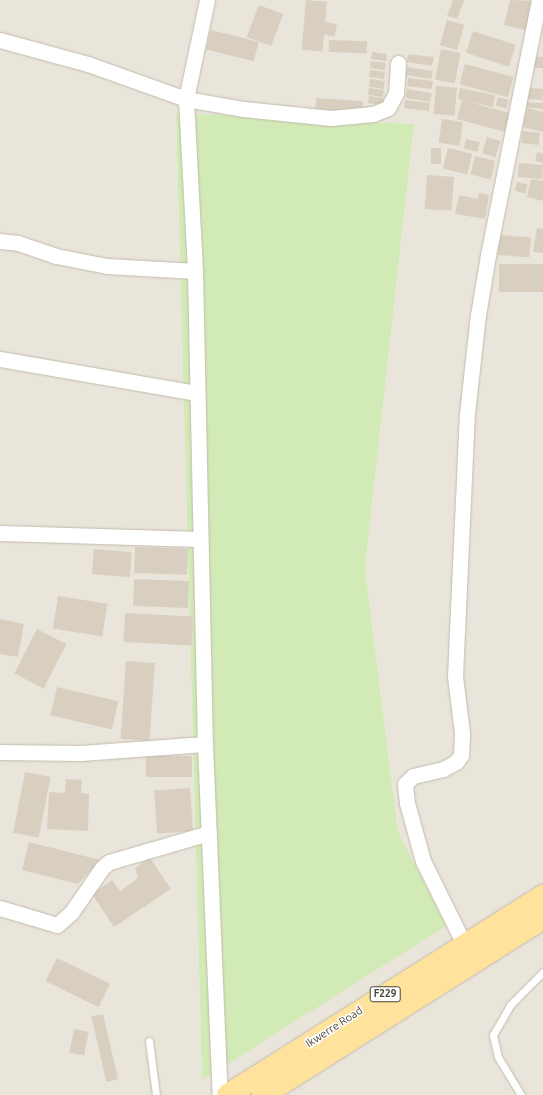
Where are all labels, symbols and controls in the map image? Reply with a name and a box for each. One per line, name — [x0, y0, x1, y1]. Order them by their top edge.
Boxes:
road number: F229 — [369, 986, 401, 1002]
street label: Ikwerre Road — [303, 1004, 365, 1050]

